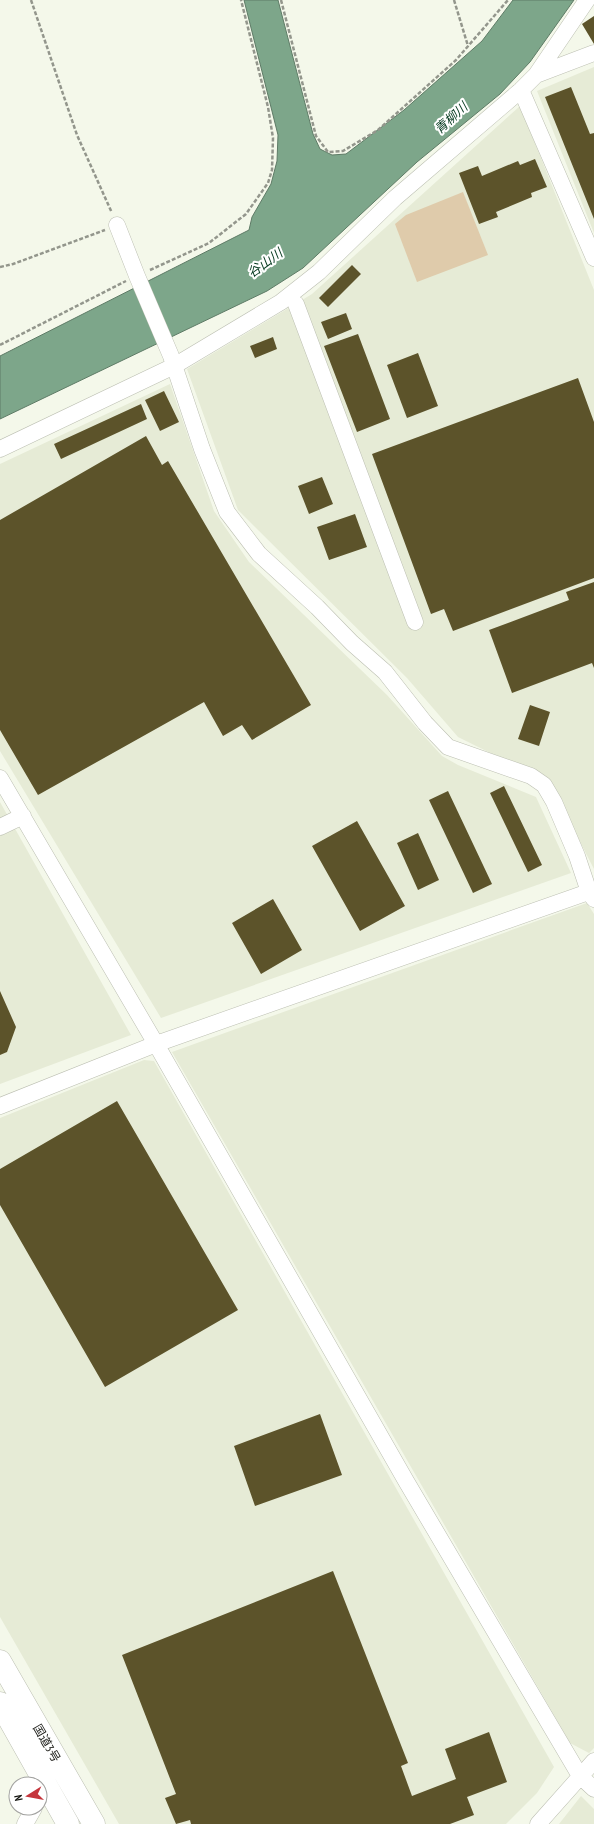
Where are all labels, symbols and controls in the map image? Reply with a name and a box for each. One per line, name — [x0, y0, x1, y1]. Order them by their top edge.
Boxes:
water label: 青柳川 — [431, 97, 473, 137]
water label: 谷山川 — [244, 243, 287, 281]
street label: 国道3号 — [30, 1721, 64, 1765]
north arrow — [8, 1776, 48, 1816]
text: N — [11, 1794, 26, 1802]

